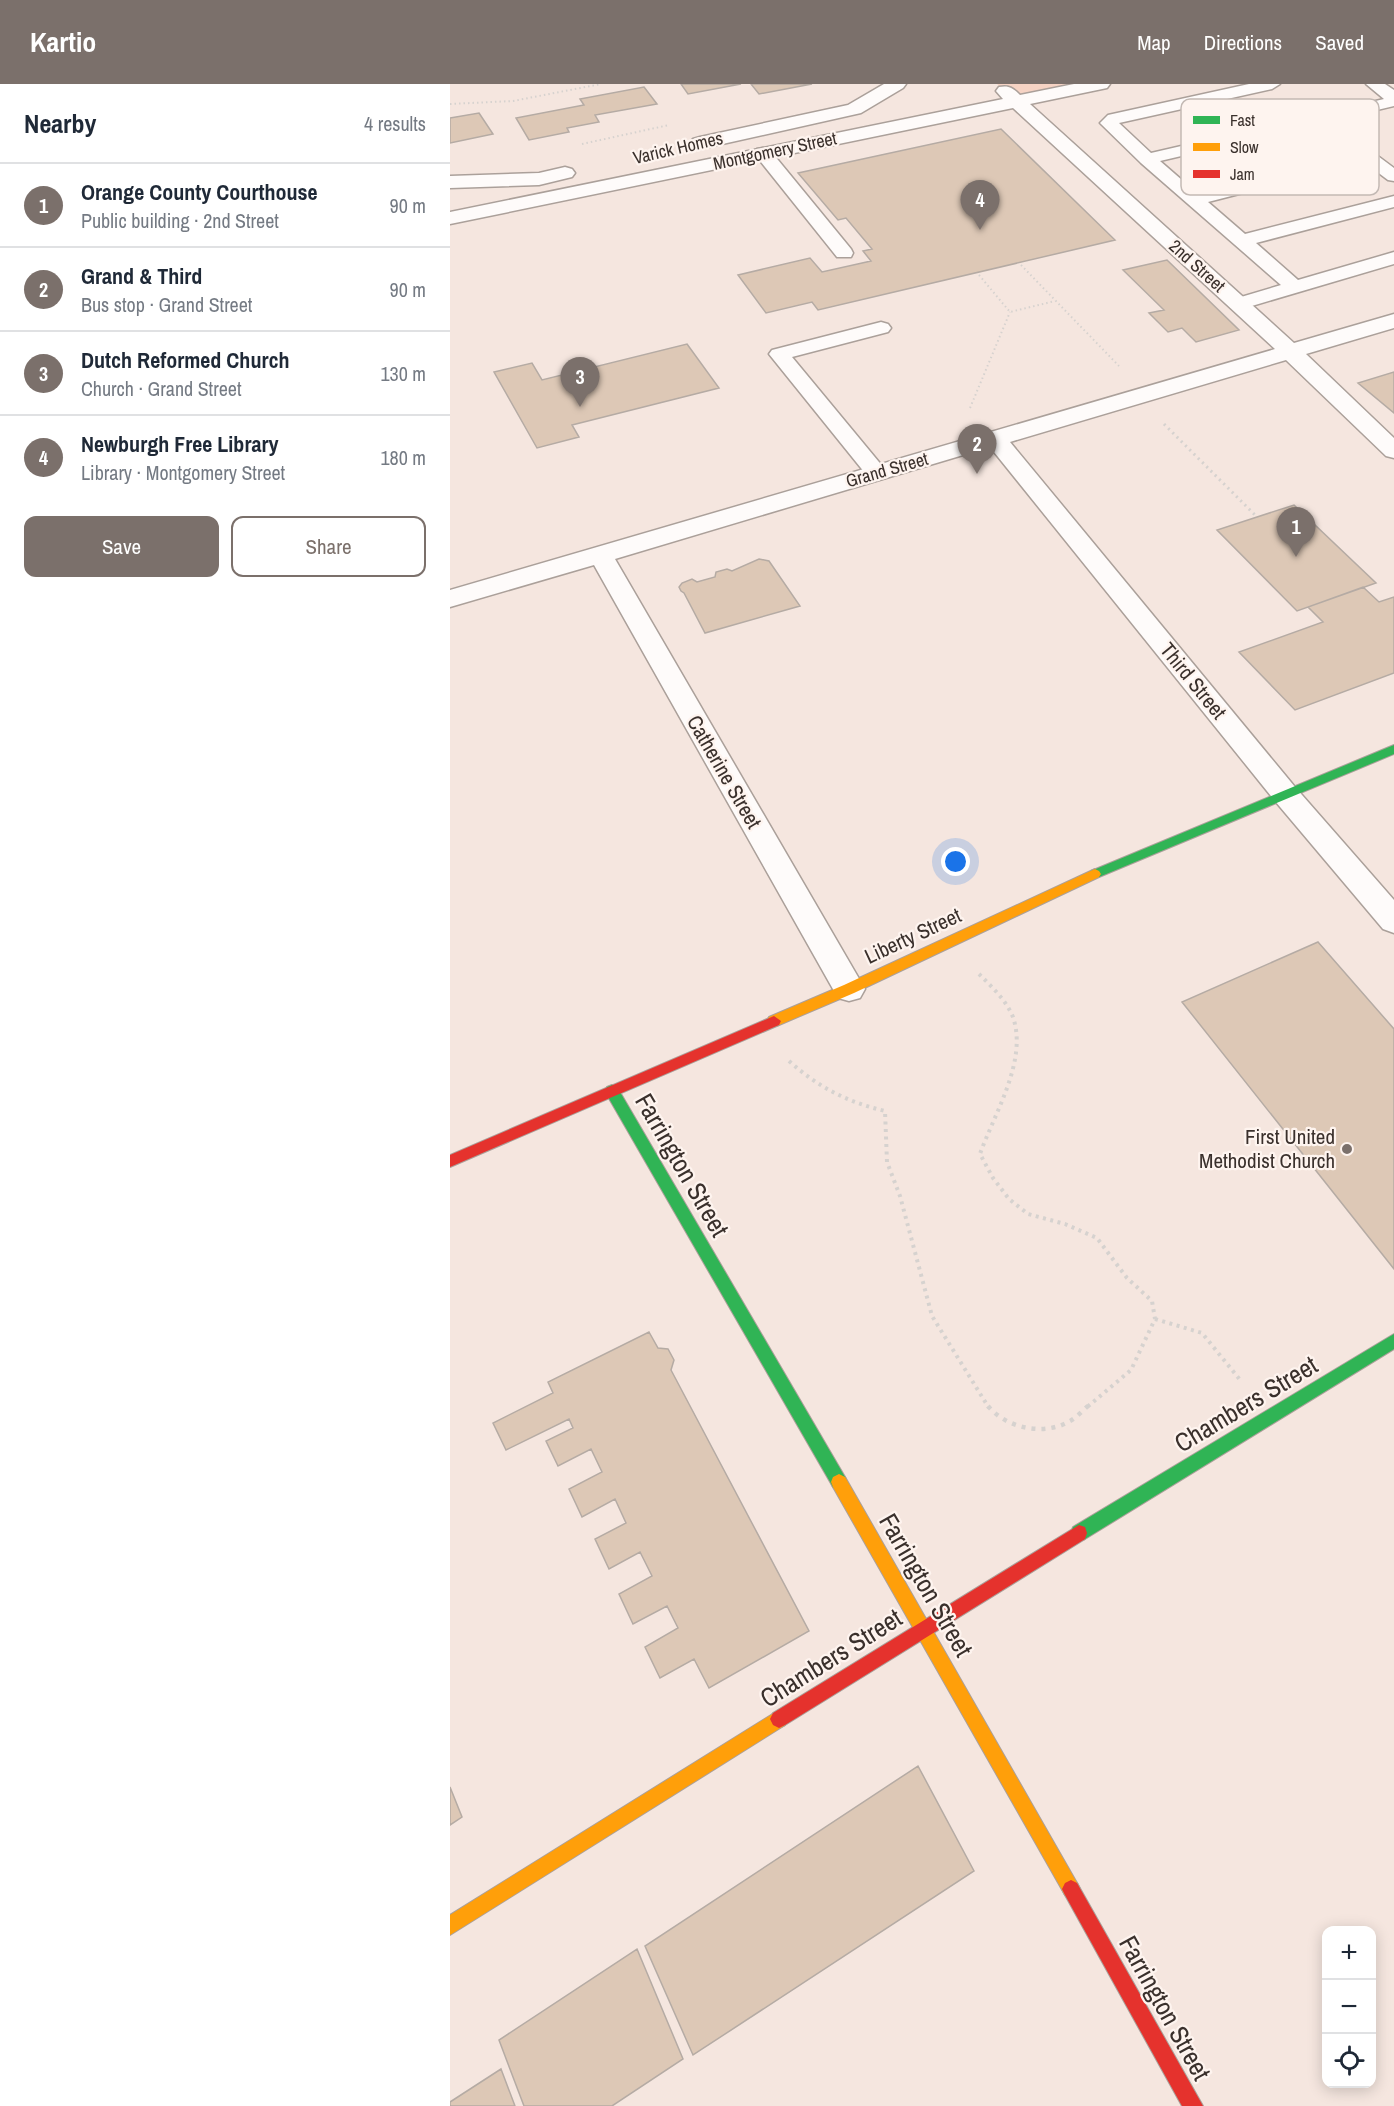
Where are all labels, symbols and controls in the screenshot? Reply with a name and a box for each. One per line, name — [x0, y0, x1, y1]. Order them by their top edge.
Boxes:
text: Kartio — [30, 23, 96, 61]
text: Map — [1137, 28, 1171, 57]
text: Directions — [1204, 28, 1282, 57]
text: Saved — [1315, 28, 1364, 57]
legend — [1181, 99, 1379, 195]
text: Nearby — [24, 106, 96, 141]
text: Fast — [1230, 109, 1255, 131]
text: 4 results — [364, 110, 426, 137]
street label: Varick Homes — [630, 125, 725, 170]
street label: Montgomery Street — [711, 125, 839, 176]
text: Slow — [1230, 136, 1259, 158]
text: Jam — [1230, 163, 1255, 185]
text: Orange County Courthouse — [81, 177, 318, 207]
pin: 4 — [960, 180, 1000, 230]
text: 1 — [39, 192, 48, 219]
text: 90 m — [390, 192, 426, 219]
text: Public building · 2nd Street — [81, 207, 279, 234]
street label: 2nd Street — [1164, 234, 1231, 298]
text: Grand & Third — [81, 261, 202, 291]
text: 2 — [39, 276, 48, 303]
text: 90 m — [390, 276, 426, 303]
text: Bus stop · Grand Street — [81, 291, 252, 318]
text: Dutch Reformed Church — [81, 345, 289, 375]
pin: 3 — [560, 358, 600, 407]
text: 3 — [39, 360, 48, 387]
text: 130 m — [380, 360, 426, 387]
text: Church · Grand Street — [81, 375, 241, 402]
pin: 2 — [958, 424, 996, 474]
text: Newburgh Free Library — [81, 429, 279, 459]
text: 4 — [39, 444, 48, 471]
text: 180 m — [380, 444, 426, 471]
street label: Grand Street — [843, 446, 931, 493]
text: Library · Montgomery Street — [81, 459, 285, 486]
pin: 1 — [1276, 508, 1316, 557]
button: Save — [24, 516, 219, 577]
button: Share — [231, 516, 426, 577]
street label: Third Street — [1154, 636, 1233, 725]
street label: Catherine Street — [680, 710, 769, 834]
your location — [941, 847, 970, 876]
street label: Liberty Street — [860, 900, 966, 971]
street label: Farrington Street — [627, 1087, 738, 1243]
place label: First United Methodist Church — [1199, 1122, 1335, 1175]
marker: First United Methodist Church — [1340, 1142, 1354, 1156]
street label: Chambers Street — [1168, 1347, 1324, 1460]
street label: Farrington Street — [871, 1507, 982, 1663]
street label: Chambers Street — [753, 1600, 908, 1715]
map controls — [1322, 1926, 1376, 2088]
button: + — [1322, 1926, 1376, 1980]
street label: Farrington Street — [1111, 1929, 1220, 2086]
button: − — [1322, 1980, 1376, 2034]
button: locate — [1322, 2034, 1376, 2088]

